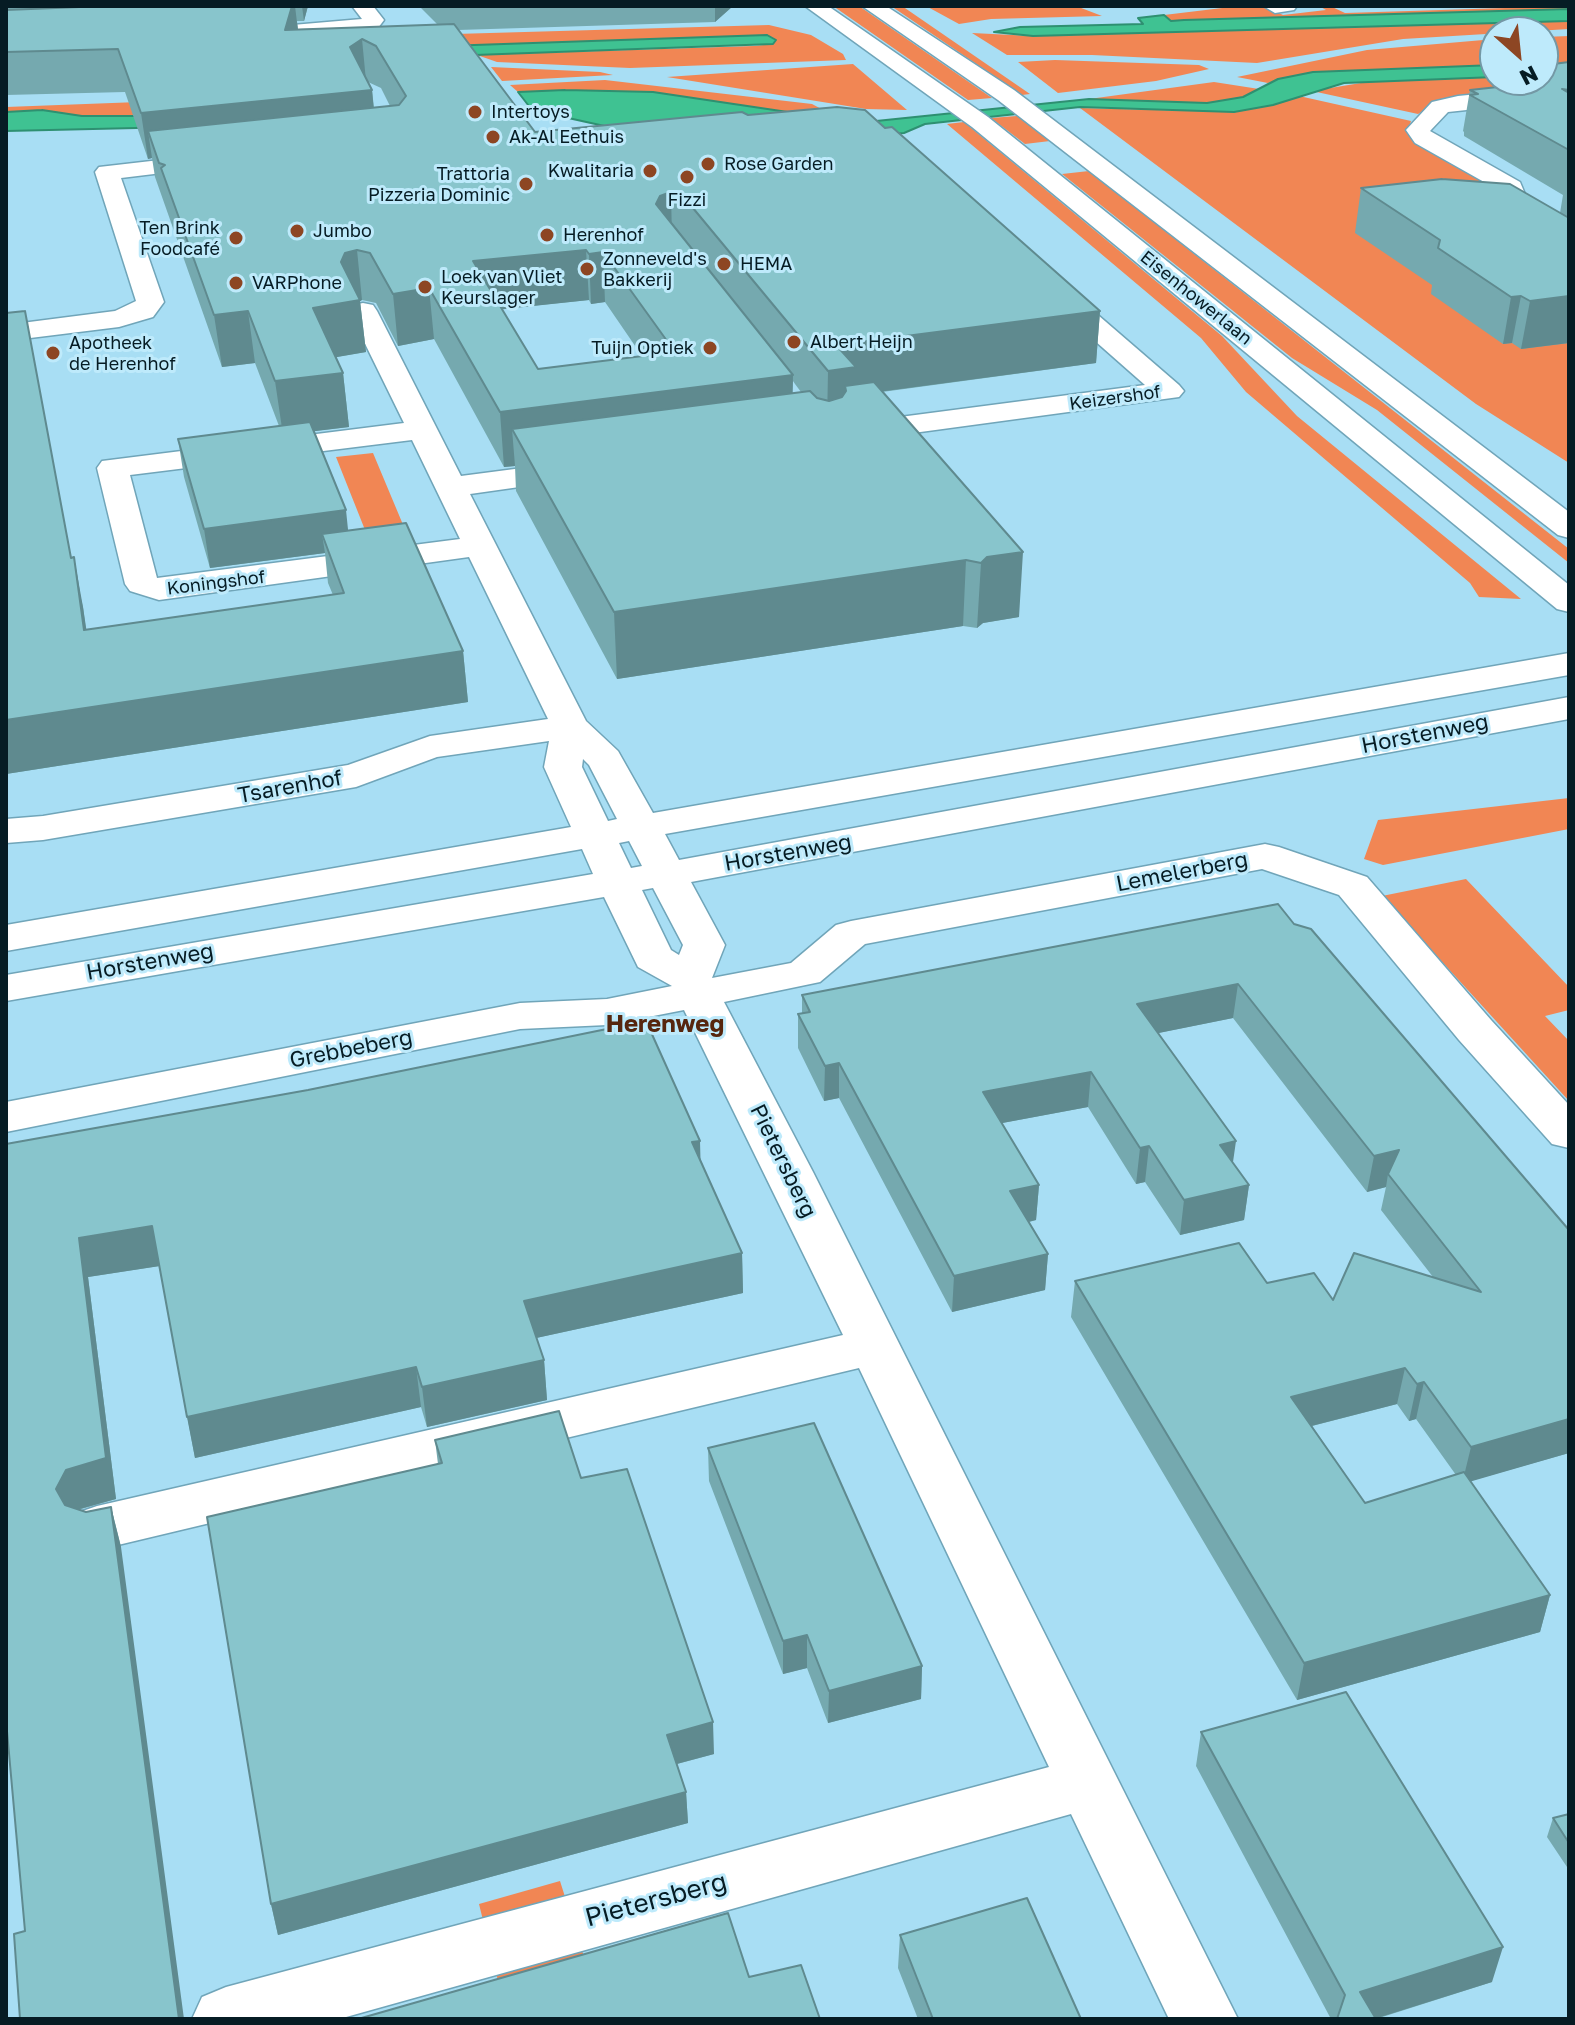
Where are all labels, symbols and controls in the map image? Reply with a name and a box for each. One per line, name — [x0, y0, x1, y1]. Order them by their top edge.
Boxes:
north arrow — [1479, 16, 1559, 96]
text: N — [1516, 60, 1543, 92]
place label: Intertoys — [491, 101, 570, 123]
marker: Intertoys — [466, 103, 484, 121]
place label: Ak-Al Eethuis — [509, 126, 624, 148]
marker: Ak-Al Eethuis — [484, 128, 502, 146]
place label: Rose Garden — [724, 153, 834, 175]
marker: Rose Garden — [699, 155, 717, 173]
place label: Kwalitaria — [548, 160, 634, 182]
marker: Kwalitaria — [641, 162, 659, 180]
place label: Trattoria Pizzeria Dominic — [368, 163, 510, 206]
marker: Fizzi — [678, 168, 696, 186]
marker: Trattoria Pizzeria Dominic — [517, 175, 535, 193]
place label: Fizzi — [668, 189, 706, 211]
place label: Ten Brink Foodcafé — [139, 217, 220, 260]
place label: Jumbo — [313, 220, 372, 242]
marker: Jumbo — [288, 222, 306, 240]
place label: Herenhof — [563, 224, 644, 246]
marker: Herenhof — [538, 226, 556, 244]
marker: Ten Brink Foodcafé — [227, 229, 245, 247]
street label: Eisenhowerlaan — [1136, 246, 1256, 350]
place label: Zonneveld's Bakkerij — [603, 248, 707, 290]
place label: HEMA — [740, 253, 792, 275]
marker: HEMA — [715, 255, 733, 273]
marker: Zonneveld's Bakkerij — [578, 260, 596, 278]
place label: Loek van Vliet Keurslager — [441, 266, 563, 308]
place label: VARPhone — [252, 272, 342, 294]
marker: VARPhone — [227, 274, 245, 292]
marker: Loek van Vliet Keurslager — [416, 278, 434, 296]
place label: Albert Heijn — [810, 331, 913, 353]
place label: Apotheek de Herenhof — [69, 332, 176, 374]
marker: Albert Heijn — [785, 333, 803, 351]
place label: Tuijn Optiek — [591, 337, 694, 359]
marker: Tuijn Optiek — [701, 339, 719, 357]
marker: Apotheek de Herenhof — [44, 344, 62, 362]
street label: Keizershof — [1068, 381, 1162, 415]
street label: Koningshof — [166, 566, 266, 600]
street label: Horstenweg — [1359, 709, 1491, 759]
street label: Tsarenhof — [236, 765, 344, 809]
street label: Horstenweg — [722, 829, 854, 877]
street label: Lemelerberg — [1114, 846, 1250, 898]
street label: Horstenweg — [84, 938, 216, 986]
district label: Herenweg — [606, 1010, 724, 1038]
street label: Grebbeberg — [287, 1024, 415, 1074]
street label: Pietersberg — [744, 1100, 822, 1222]
street label: Pietersberg — [582, 1866, 730, 1934]

